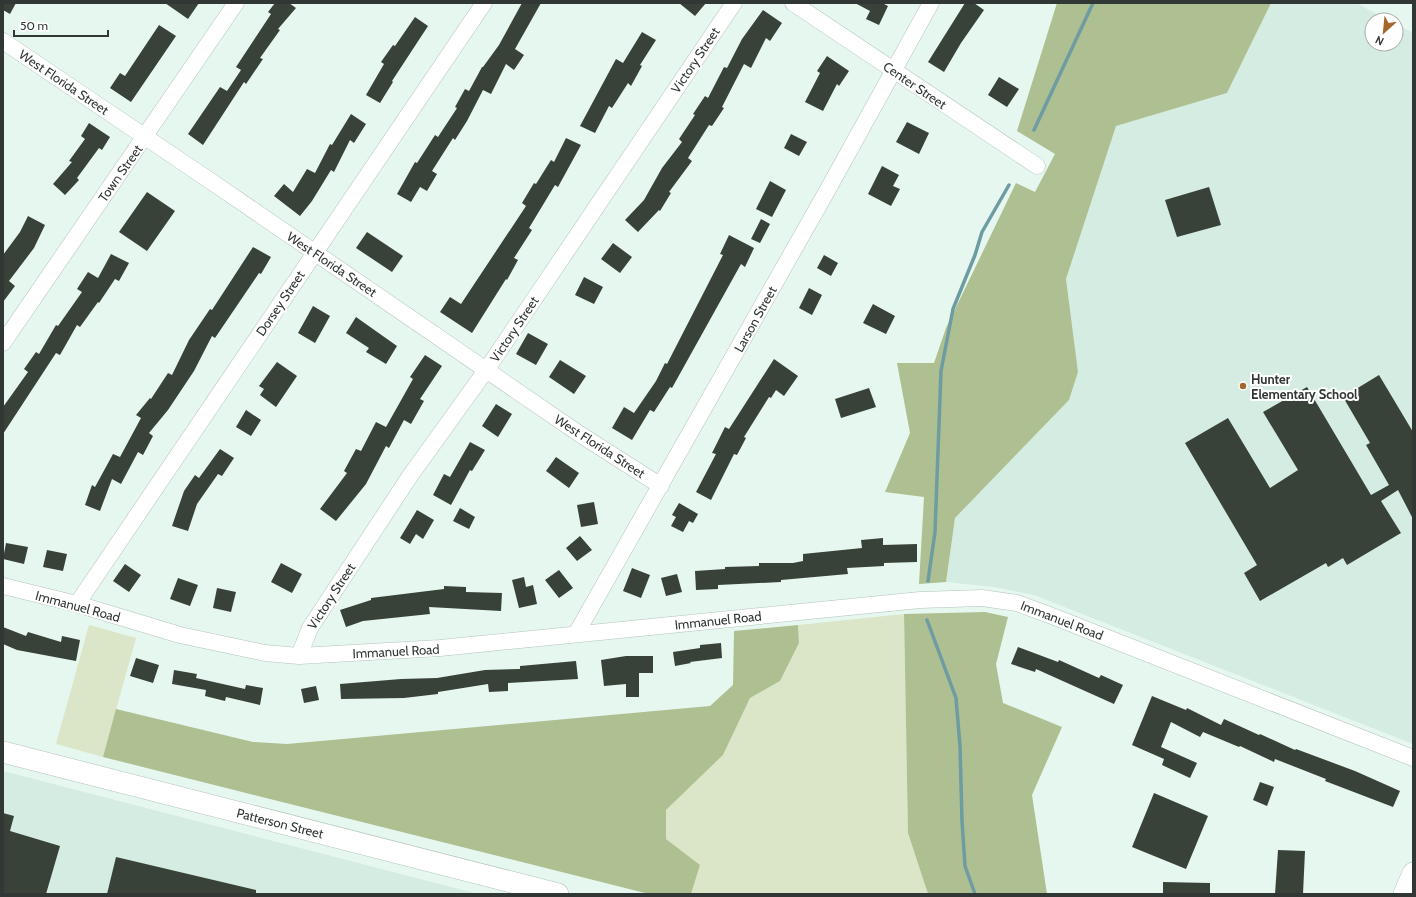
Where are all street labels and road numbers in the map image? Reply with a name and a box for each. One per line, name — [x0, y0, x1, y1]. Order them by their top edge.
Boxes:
street label: Victory Street — [667, 24, 723, 96]
street label: West Florida Street — [16, 46, 112, 118]
street label: Center Street — [880, 58, 950, 112]
street label: Town Street — [95, 141, 146, 205]
street label: West Florida Street — [284, 228, 380, 300]
street label: Dorsey Street — [252, 267, 308, 339]
street label: Larson Street — [730, 283, 780, 355]
street label: Victory Street — [486, 293, 542, 365]
street label: West Florida Street — [552, 411, 649, 482]
street label: Victory Street — [304, 559, 359, 632]
street label: Immanuel Road — [34, 587, 122, 625]
street label: Immanuel Road — [1018, 597, 1106, 643]
street label: Immanuel Road — [674, 607, 762, 633]
street label: Immanuel Road — [352, 641, 440, 661]
street label: Patterson Street — [235, 804, 326, 842]

